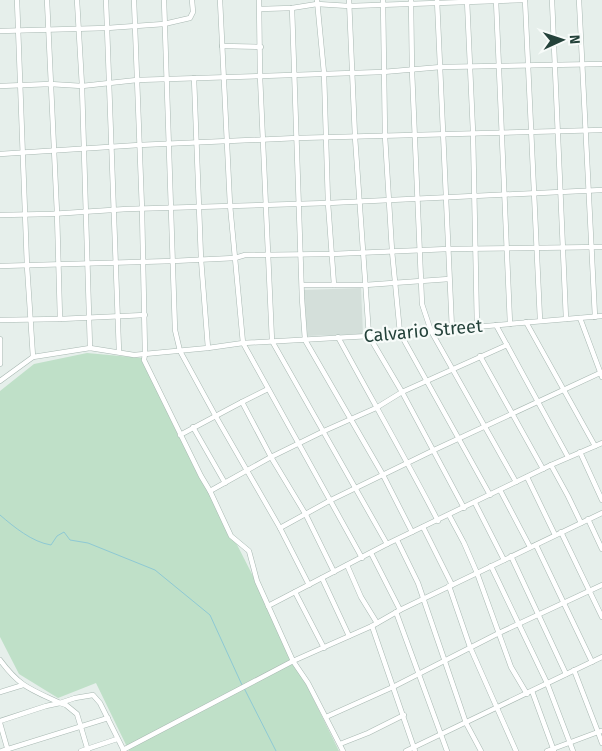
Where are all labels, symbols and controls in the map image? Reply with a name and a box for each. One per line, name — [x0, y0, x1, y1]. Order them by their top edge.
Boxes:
north arrow — [537, 15, 587, 65]
text: N — [566, 34, 583, 44]
street label: Calvario Street — [363, 315, 484, 347]

